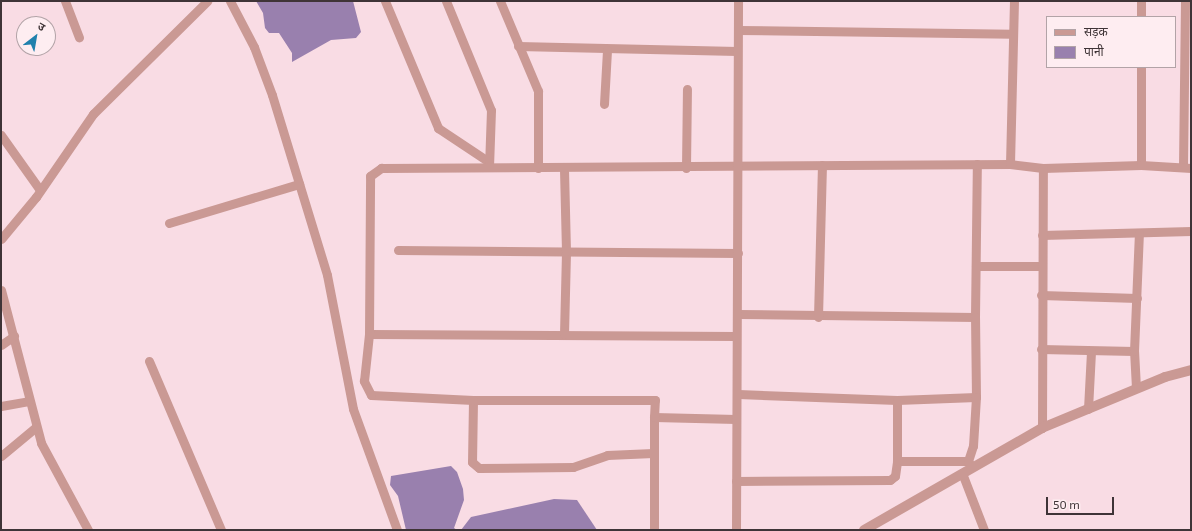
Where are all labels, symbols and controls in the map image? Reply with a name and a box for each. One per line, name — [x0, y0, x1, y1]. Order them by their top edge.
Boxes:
north arrow — [16, 16, 56, 56]
legend — [1046, 16, 1176, 68]
text: उ — [36, 19, 48, 33]
text: सड़क — [1084, 24, 1108, 38]
text: पानी — [1084, 44, 1104, 58]
scale bar — [1048, 489, 1116, 515]
text: 50 m — [1053, 497, 1080, 511]

